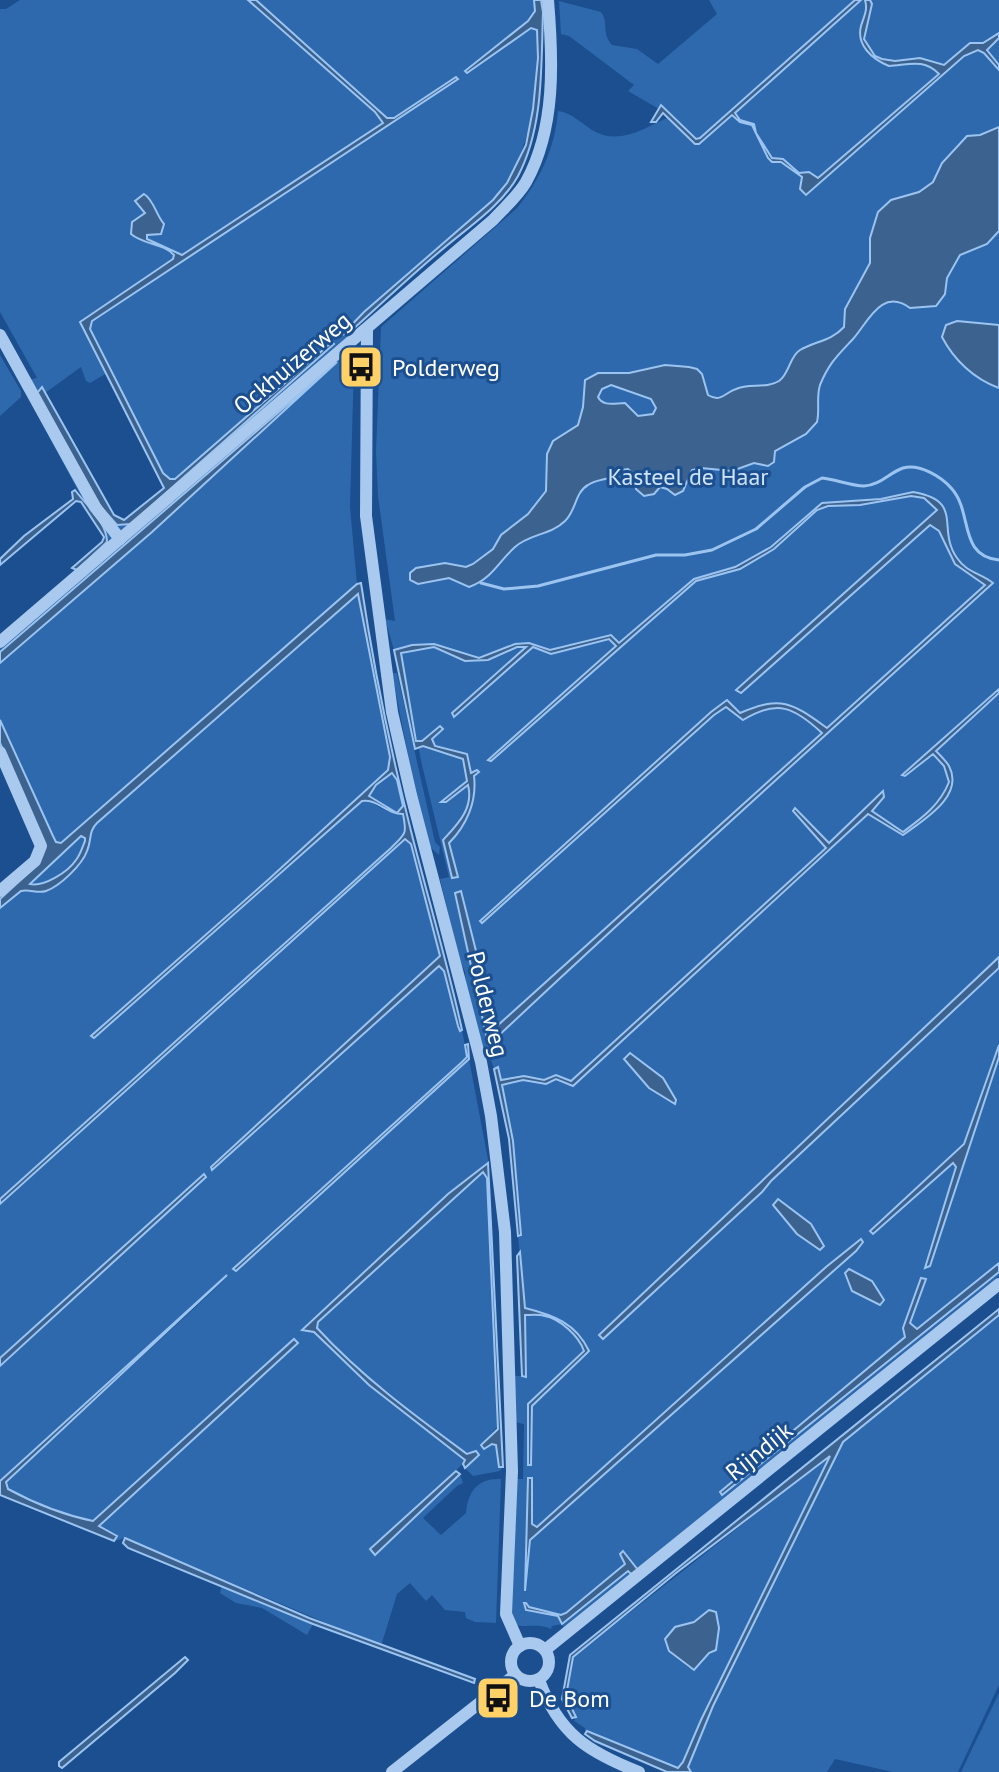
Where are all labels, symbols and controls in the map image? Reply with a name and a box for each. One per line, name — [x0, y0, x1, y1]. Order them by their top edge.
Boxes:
street label: Ockhuizerweg — [227, 305, 357, 421]
bus stop icon: Polderweg — [337, 343, 385, 391]
place label: Polderweg — [392, 352, 500, 383]
park label: Kasteel de Haar — [608, 461, 769, 492]
street label: Polderweg — [460, 948, 516, 1060]
street label: Rijndijk — [719, 1414, 799, 1487]
bus stop icon: De Bom — [474, 1674, 522, 1722]
place label: De Bom — [529, 1683, 610, 1714]

